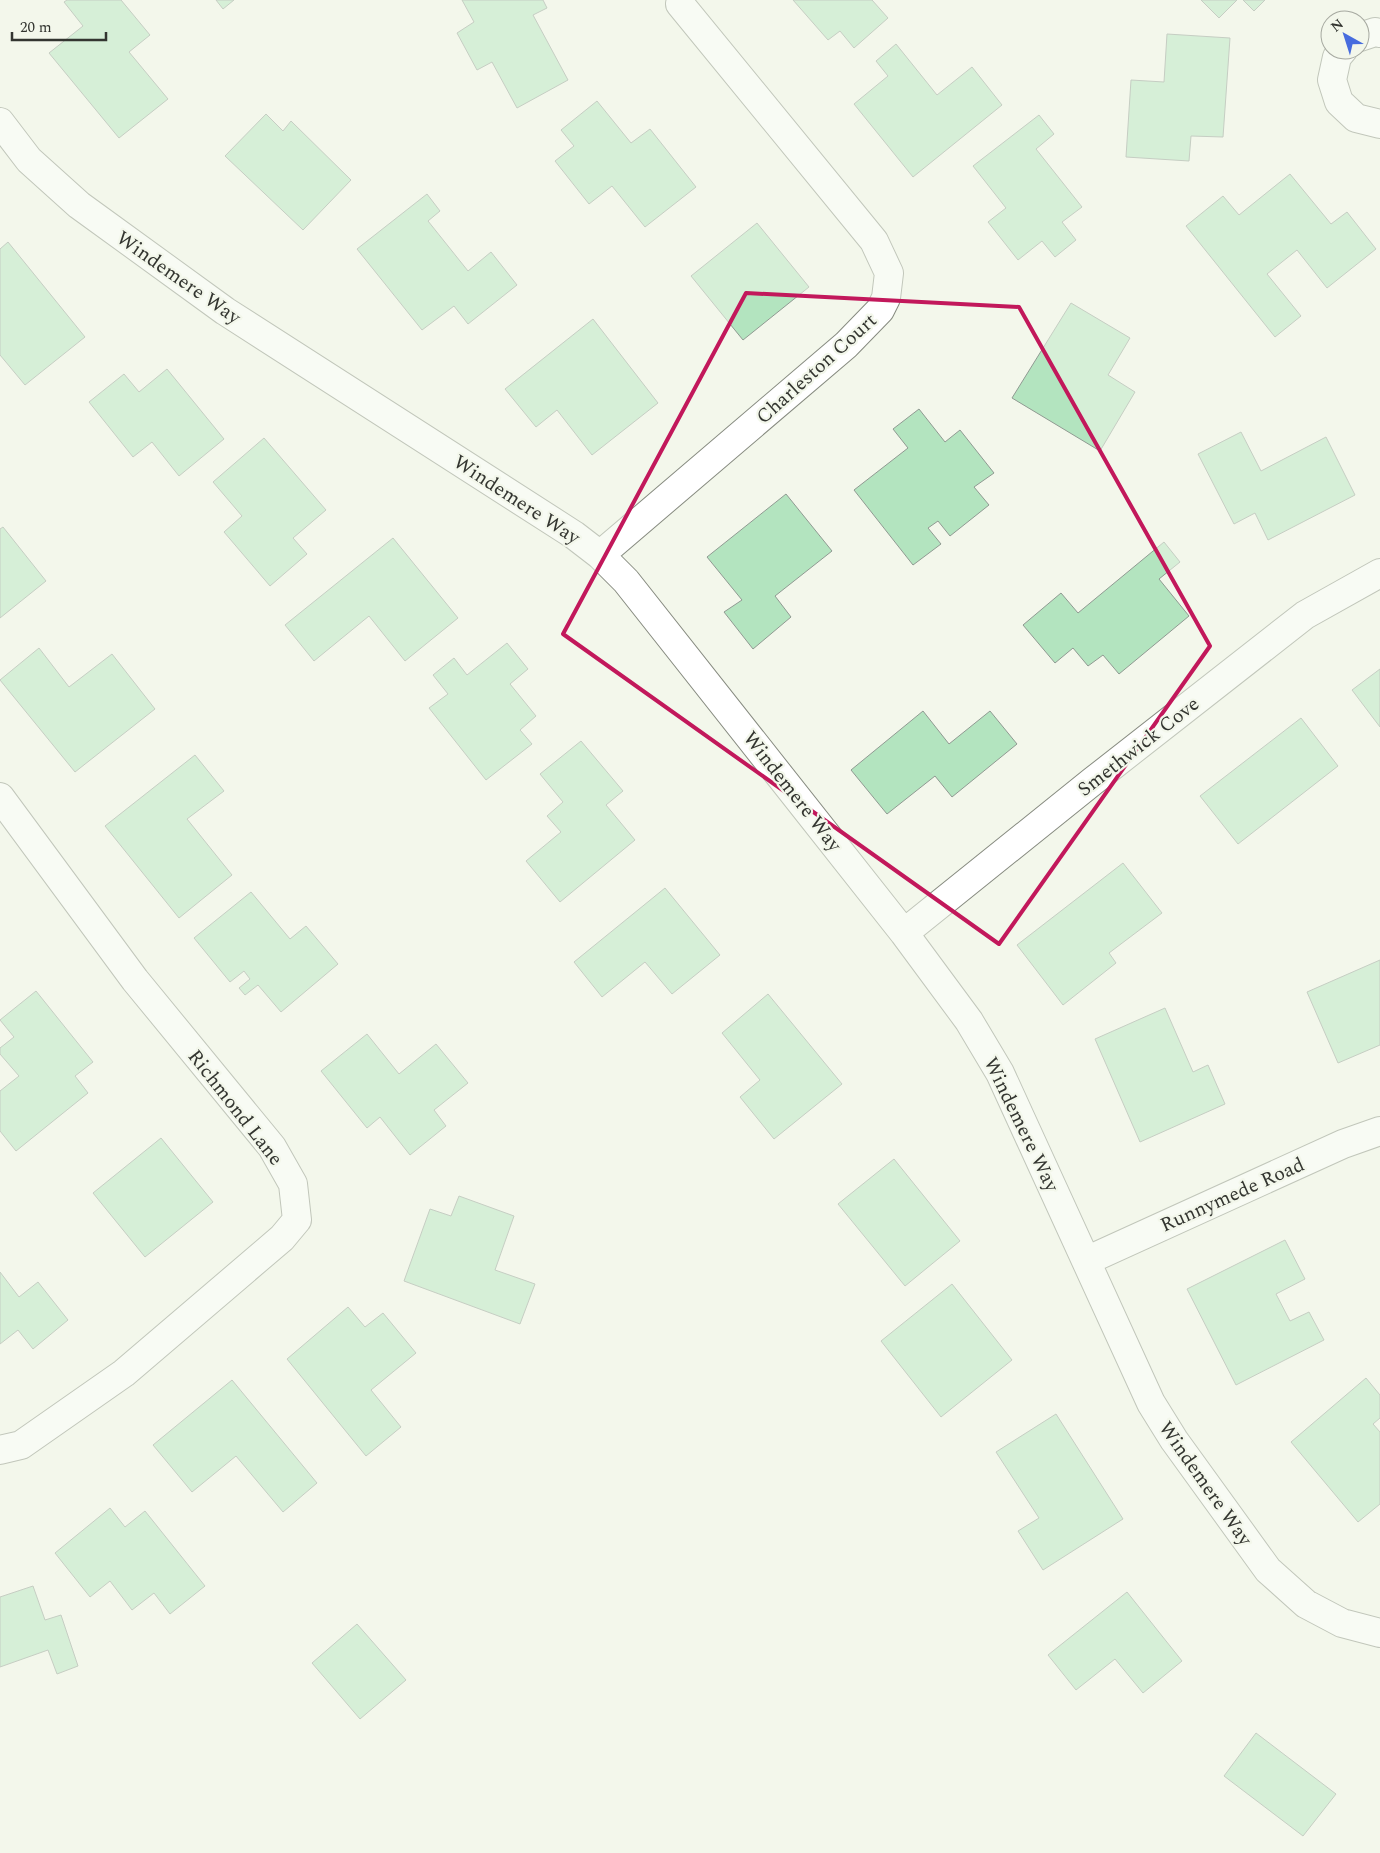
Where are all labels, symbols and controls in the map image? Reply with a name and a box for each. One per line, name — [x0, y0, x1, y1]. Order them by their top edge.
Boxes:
scale bar — [12, 10, 106, 42]
north arrow — [1320, 10, 1370, 60]
text: N — [1326, 14, 1348, 37]
text: 20 m — [20, 16, 52, 39]
street label: Windemere Way — [110, 224, 248, 333]
street label: Charleston Court — [749, 306, 884, 431]
street label: Windemere Way — [447, 447, 587, 553]
street label: Smethwick Cove — [1071, 690, 1206, 804]
street label: Windemere Way — [735, 725, 850, 860]
street label: Richmond Lane — [180, 1043, 290, 1172]
street label: Windemere Way — [976, 1052, 1067, 1198]
street label: Runnymede Road — [1156, 1150, 1309, 1240]
street label: Windemere Way — [1151, 1415, 1260, 1553]

